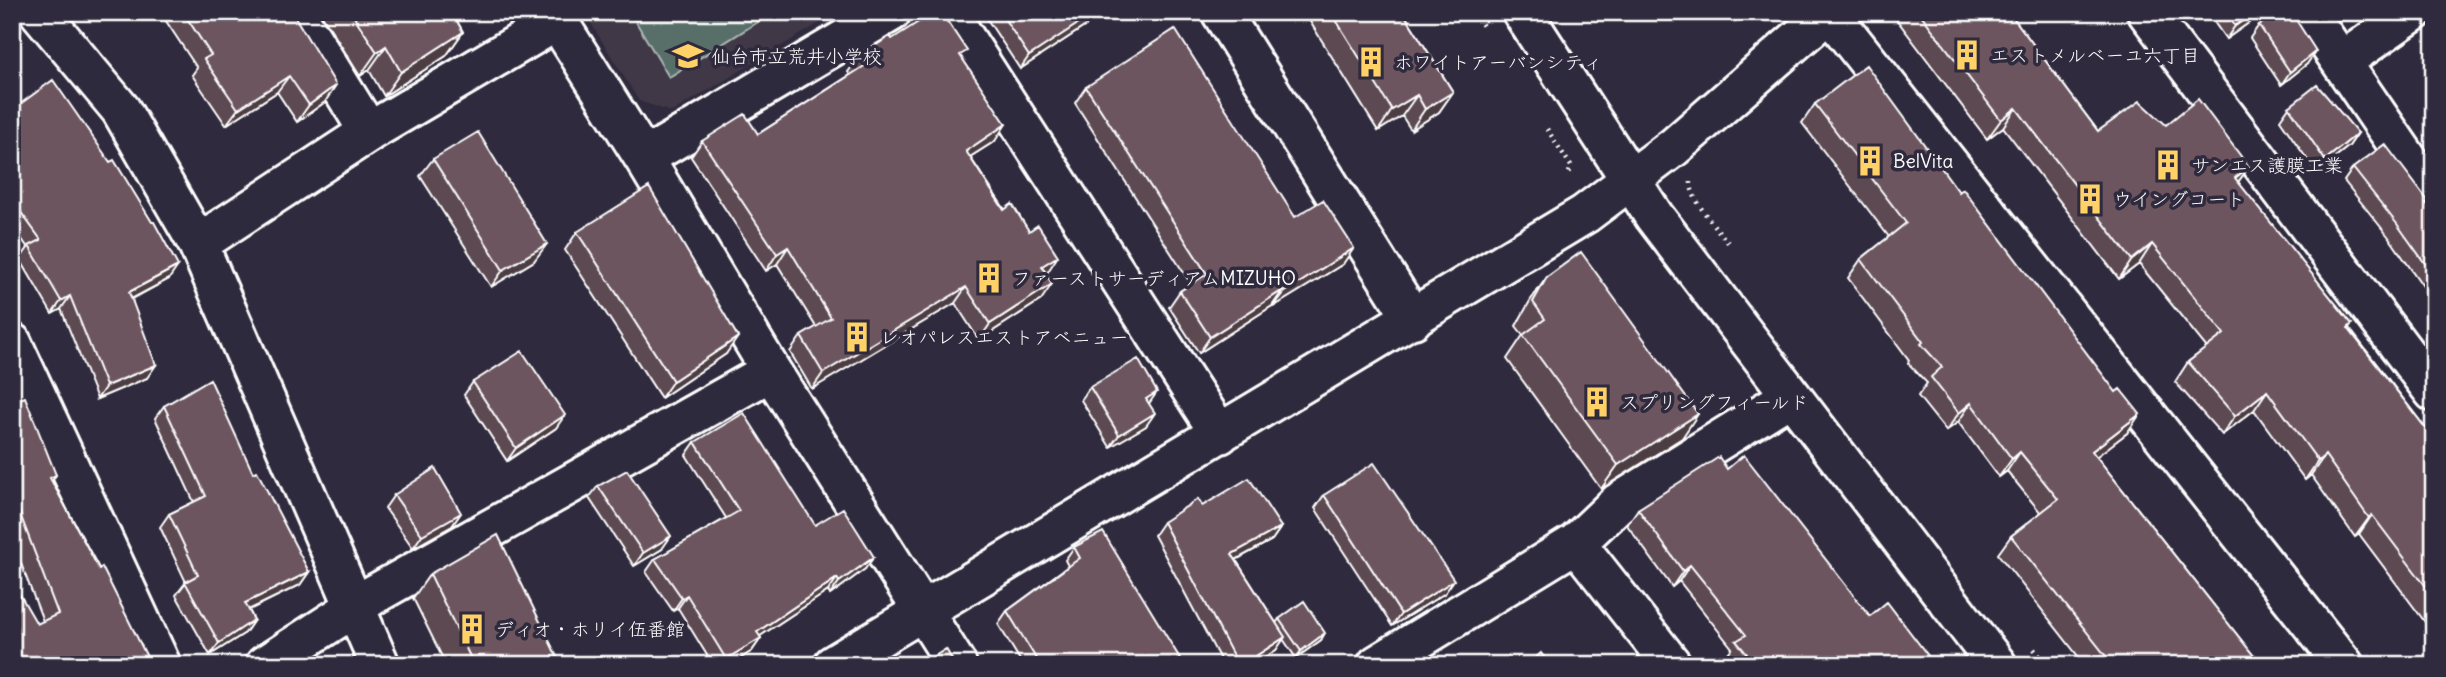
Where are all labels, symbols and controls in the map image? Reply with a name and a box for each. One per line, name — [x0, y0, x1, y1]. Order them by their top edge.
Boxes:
building icon: エストメルベーユ六丁目 — [1950, 38, 1984, 72]
school or university icon: 仙台市立荒井小学校 — [671, 39, 705, 73]
place label: エストメルベーユ六丁目 — [1990, 43, 2200, 67]
place label: 仙台市立荒井小学校 — [711, 44, 882, 68]
building icon: ホワイトアーバンシティ — [1354, 45, 1388, 79]
place label: ホワイトアーバンシティ — [1394, 50, 1602, 74]
building icon: BelVita — [1853, 144, 1887, 178]
building icon: サンエス護膜工業 — [2151, 148, 2185, 182]
place label: BelVita — [1893, 149, 1953, 173]
place label: サンエス護膜工業 — [2191, 153, 2343, 177]
building icon: ウイングコート — [2073, 182, 2107, 216]
place label: ウイングコート — [2113, 187, 2245, 211]
building icon: ファーストサーディアムMIZUHO — [972, 261, 1006, 295]
place label: ファーストサーディアムMIZUHO — [1012, 266, 1296, 290]
building icon: レオパレスエストアベニュー — [840, 320, 874, 354]
place label: レオパレスエストアベニュー — [880, 325, 1129, 349]
building icon: スプリングフィールド — [1580, 385, 1614, 419]
place label: スプリングフィールド — [1620, 390, 1809, 414]
building icon: ディオ・ホリイ伍番館 — [455, 612, 489, 646]
place label: ディオ・ホリイ伍番館 — [495, 617, 685, 641]

